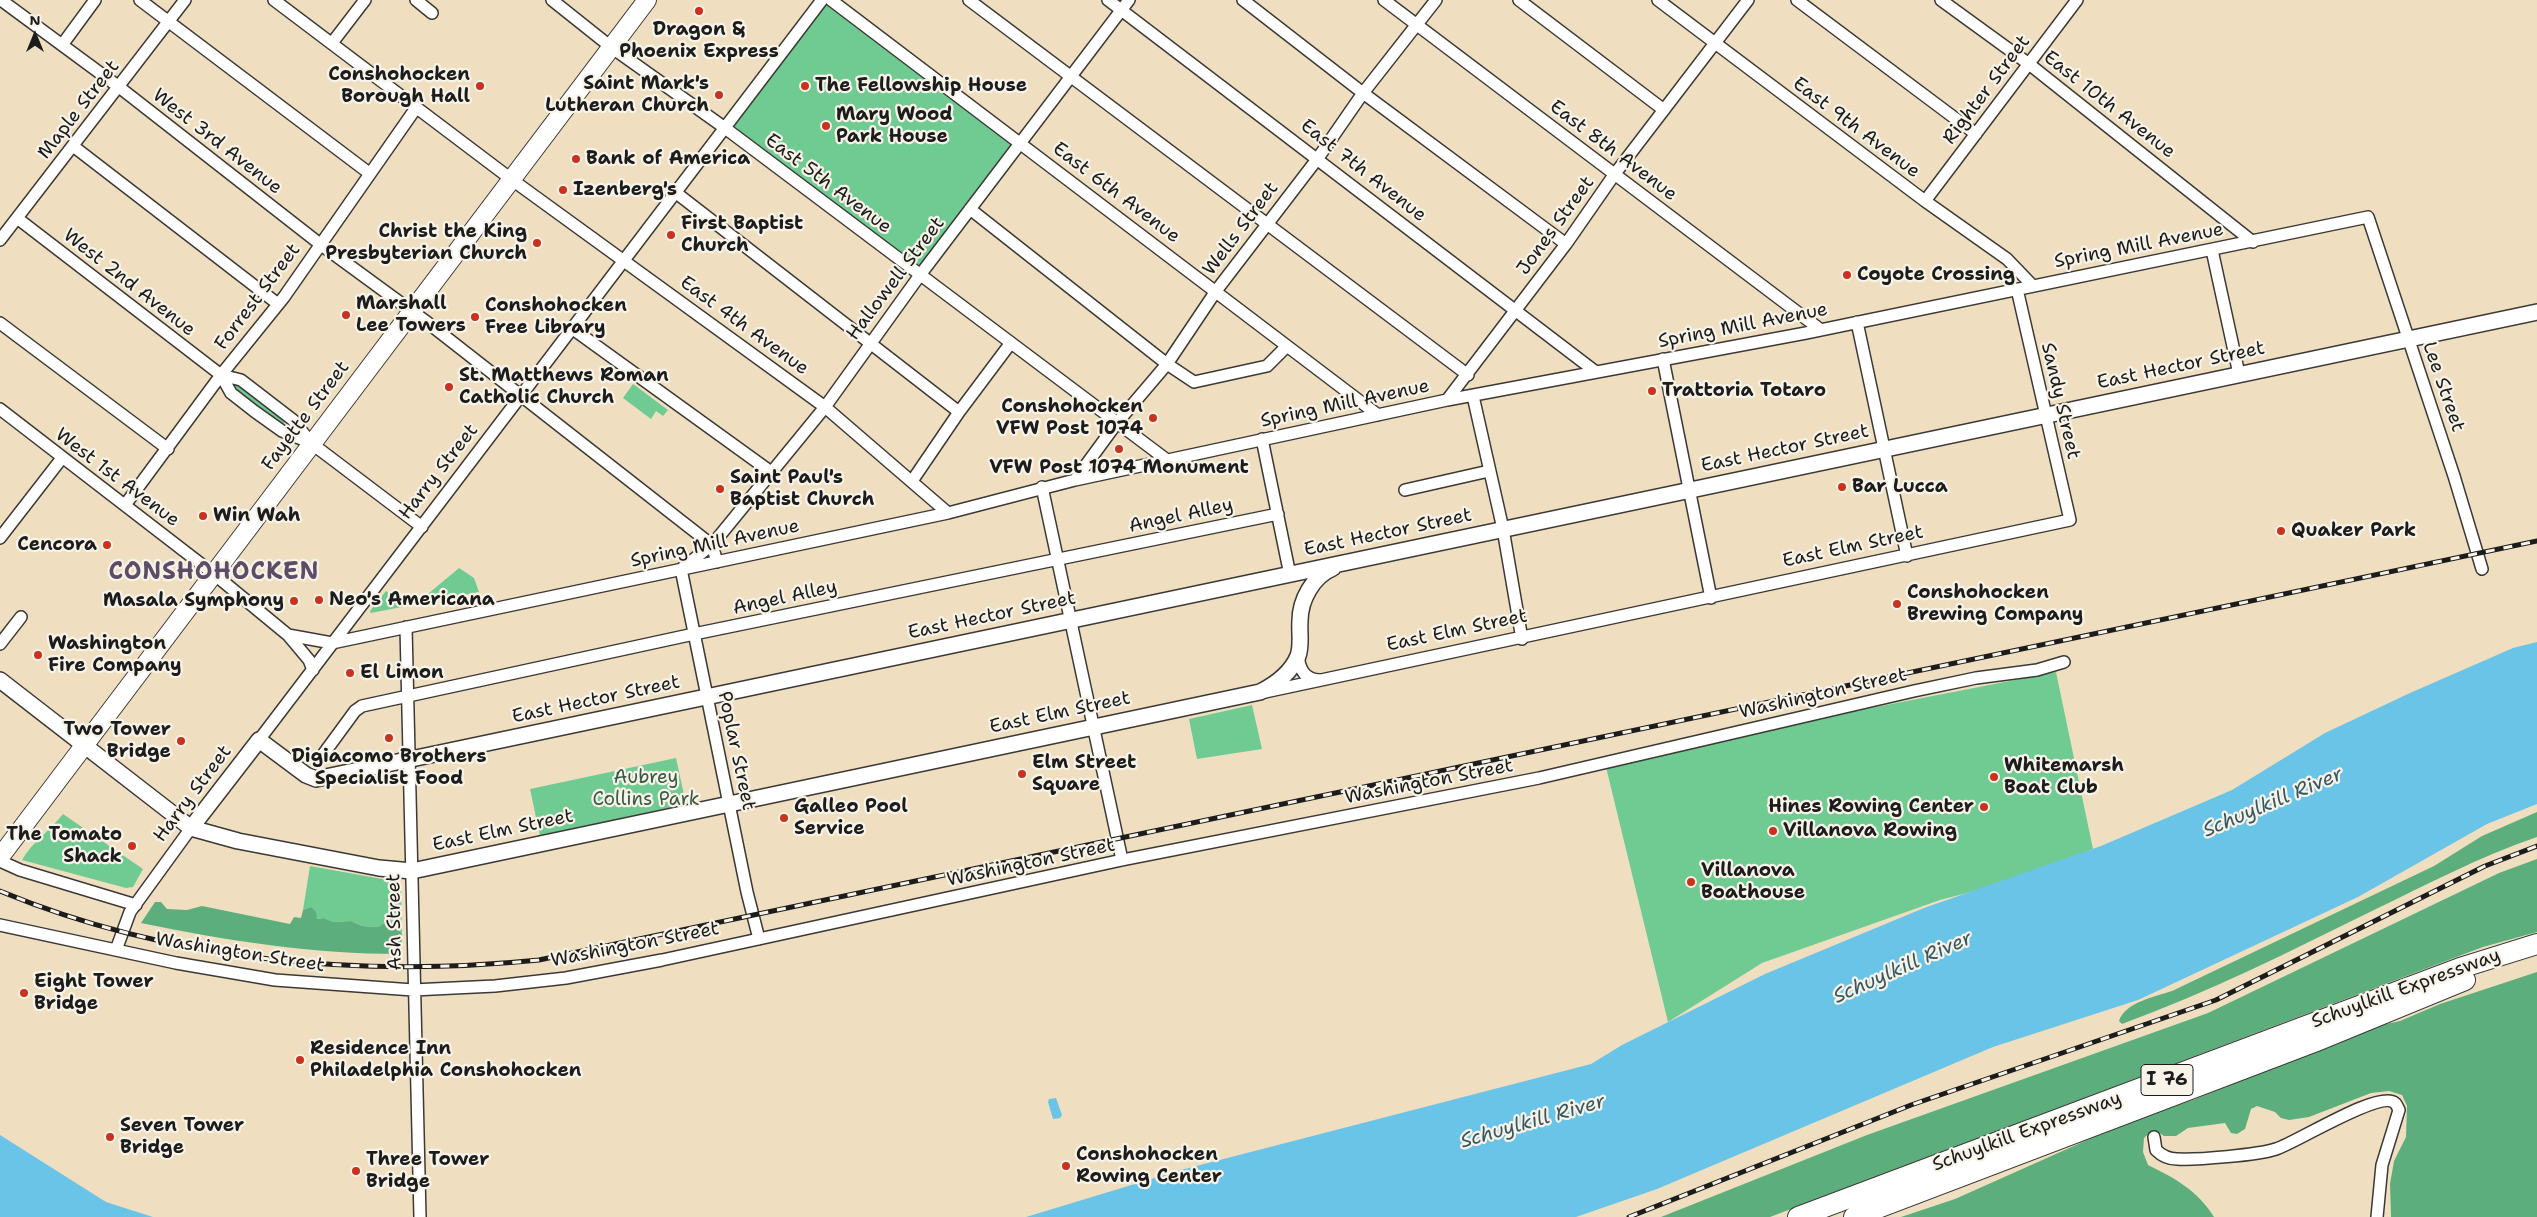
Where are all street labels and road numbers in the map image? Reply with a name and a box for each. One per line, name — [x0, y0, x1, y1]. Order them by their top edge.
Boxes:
street label: Righter Street — [1939, 31, 2035, 149]
street label: East 10th Avenue — [2038, 46, 2180, 164]
street label: Maple Street — [33, 56, 125, 164]
street label: East 9th Avenue — [1788, 73, 1924, 183]
street label: West 3rd Avenue — [148, 84, 286, 200]
street label: East 8th Avenue — [1545, 96, 1681, 206]
street label: East 7th Avenue — [1296, 115, 1430, 227]
street label: East 5th Avenue — [760, 129, 896, 239]
street label: East 6th Avenue — [1048, 138, 1184, 248]
street label: Jones Street — [1513, 172, 1599, 280]
street label: Wells Street — [1198, 178, 1284, 280]
street label: Hallowell Street — [842, 213, 950, 345]
street label: Spring Mill Avenue — [2052, 218, 2226, 274]
street label: West 2nd Avenue — [58, 224, 200, 342]
street label: Forrest Street — [210, 239, 306, 355]
street label: East 4th Avenue — [675, 272, 813, 380]
street label: Spring Mill Avenue — [1656, 298, 1830, 354]
street label: East Hector Street — [2095, 337, 2267, 395]
street label: Lee Street — [2417, 339, 2469, 435]
street label: Sandy Street — [2036, 341, 2084, 461]
street label: Fayette Street — [257, 357, 355, 475]
street label: Spring Mill Avenue — [1259, 375, 1431, 433]
street label: Harry Street — [395, 420, 483, 524]
street label: East Hector Street — [1699, 420, 1871, 478]
street label: West 1st Avenue — [50, 424, 184, 532]
street label: Angel Alley — [1127, 494, 1235, 538]
street label: East Hector Street — [1302, 504, 1474, 562]
street label: Spring Mill Avenue — [629, 515, 801, 573]
street label: East Elm Street — [1781, 521, 1925, 573]
street label: Angel Alley — [731, 576, 839, 620]
street label: East Hector Street — [906, 587, 1078, 645]
street label: East Elm Street — [1385, 605, 1529, 657]
street label: Washington Street — [1737, 664, 1909, 724]
street label: East Hector Street — [510, 671, 682, 729]
street label: East Elm Street — [988, 687, 1132, 739]
street label: Poplar Street — [712, 689, 760, 813]
street label: Harry Street — [149, 741, 237, 847]
street label: Washington Street — [1343, 754, 1515, 810]
street label: East Elm Street — [431, 805, 575, 857]
street label: Washington Street — [945, 834, 1117, 892]
street label: Ash Street — [383, 873, 407, 971]
street label: Washington Street — [549, 917, 721, 973]
street label: Washington Street — [154, 928, 326, 978]
street label: Schuylkill Expressway — [2308, 944, 2504, 1034]
road number: I 76 — [2141, 1064, 2193, 1096]
street label: Schuylkill Expressway — [1929, 1087, 2125, 1177]

